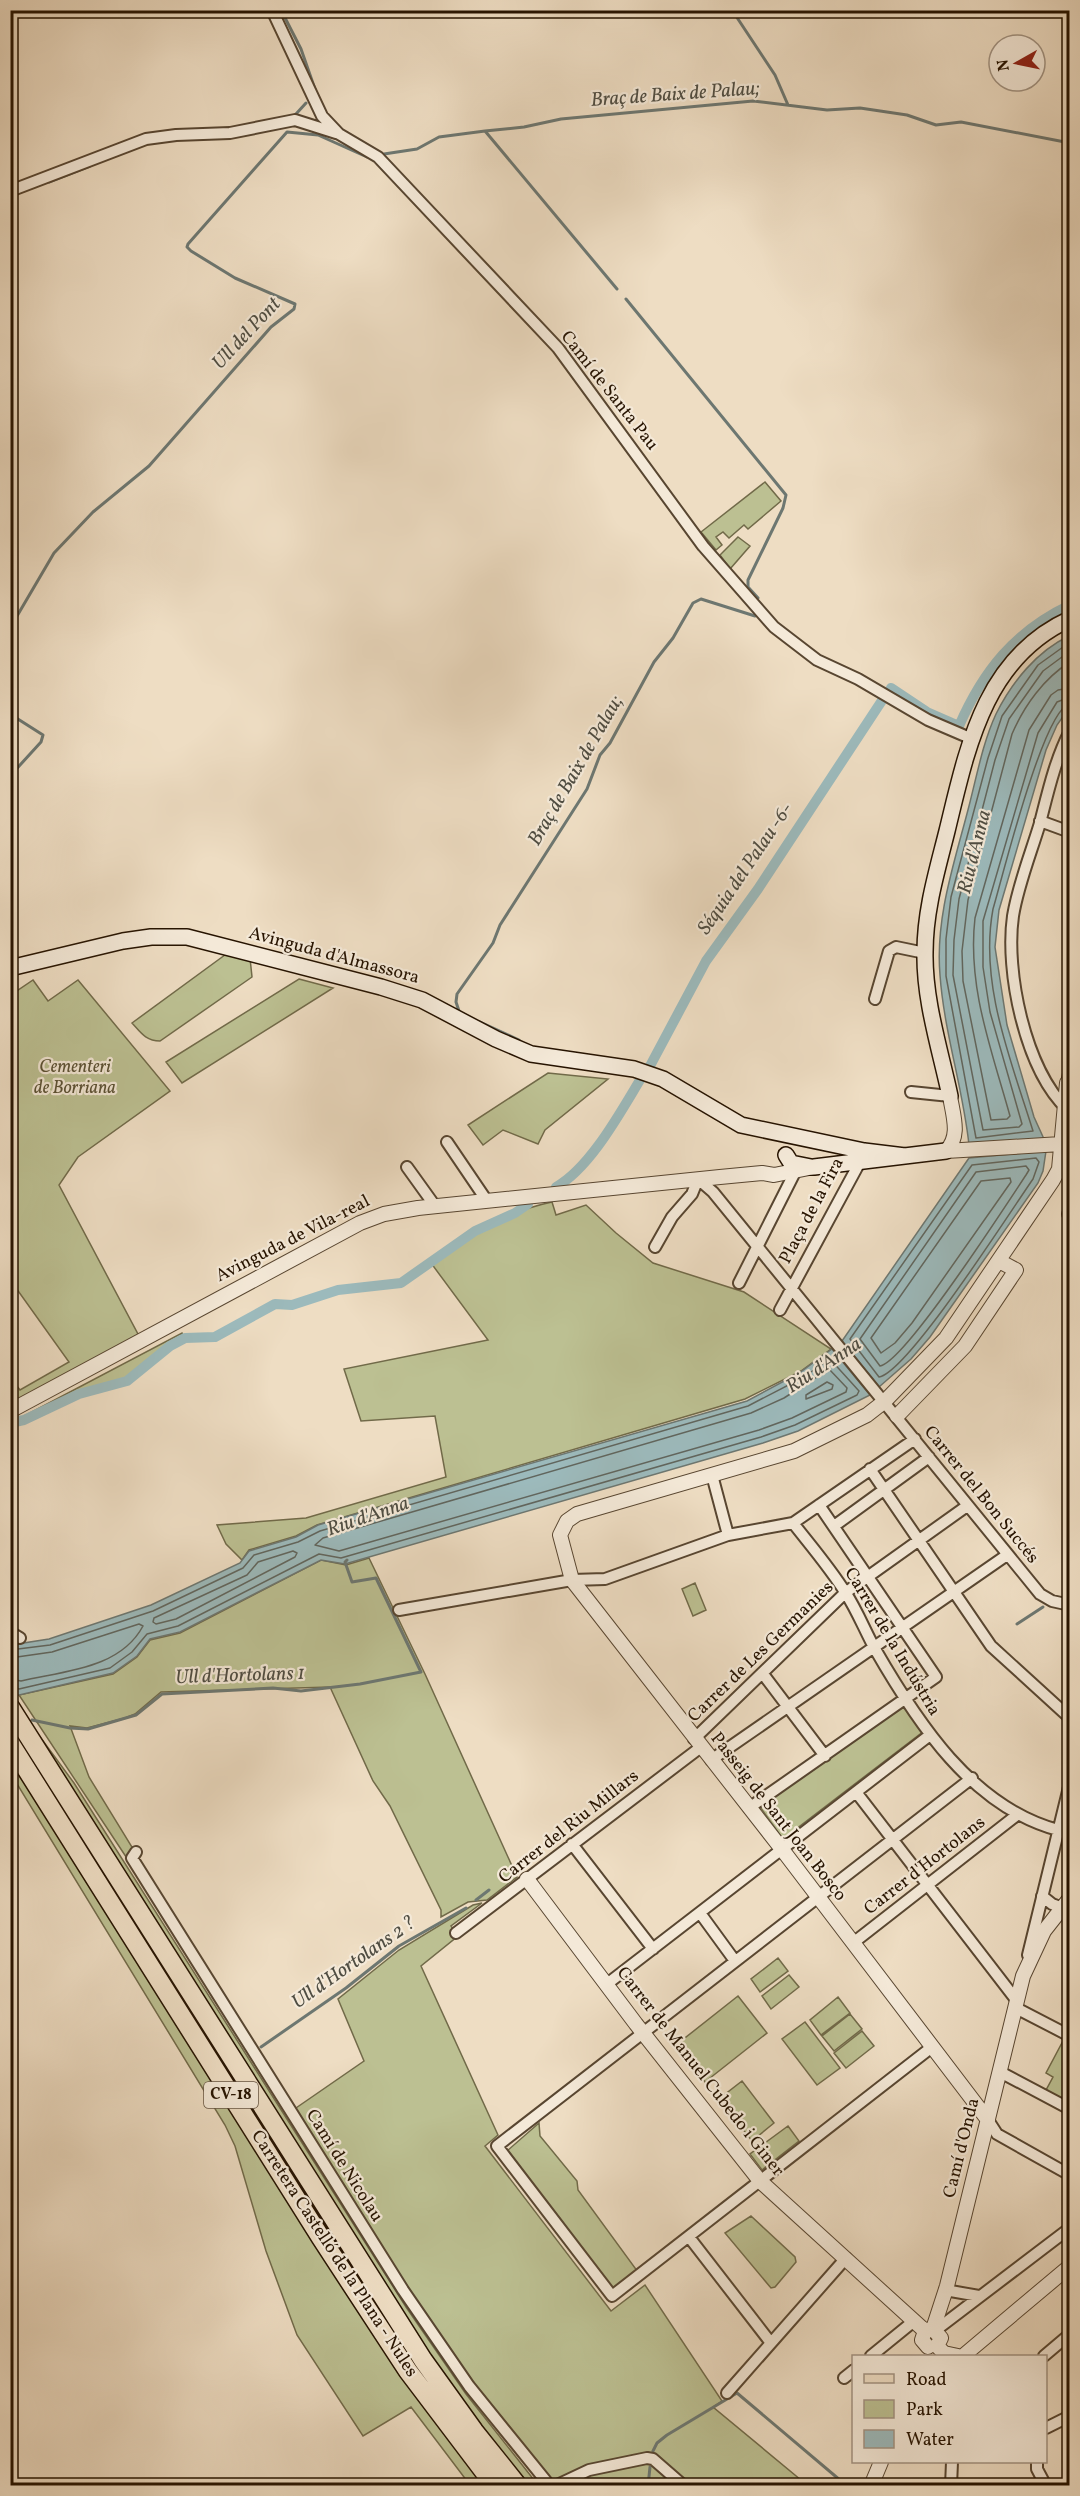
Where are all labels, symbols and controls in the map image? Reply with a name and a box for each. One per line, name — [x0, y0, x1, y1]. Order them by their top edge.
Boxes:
north arrow — [987, 33, 1047, 93]
text: N — [992, 57, 1016, 72]
water label: Braç de Baix de Palau; — [590, 75, 760, 115]
water label: Ull del Pont — [206, 291, 288, 376]
street label: Camí de Santa Pau — [554, 326, 664, 456]
water label: Braç de Baix de Palau; — [522, 691, 630, 851]
water label: Séquia del Palau -6- — [691, 797, 801, 941]
water label: Riu d'Anna — [951, 807, 999, 897]
street label: Avinguda d'Almassora — [246, 921, 422, 991]
park label: Cementeri de Borriana — [34, 1055, 116, 1101]
street label: Plaça de la Fira — [773, 1153, 851, 1269]
street label: Avinguda de Vila-real — [211, 1189, 375, 1289]
water label: Riu d'Anna — [781, 1331, 867, 1401]
street label: Carrer del Bon Succés — [918, 1421, 1044, 1569]
water label: Riu d'Anna — [323, 1490, 413, 1544]
street label: Carrer de la Indústria — [838, 1563, 946, 1721]
street label: Carrer de Les Germanies — [682, 1576, 840, 1728]
water label: Ull d'Hortolans 1 — [175, 1660, 305, 1692]
street label: Passeig de Sant Joan Bosco — [704, 1727, 852, 1907]
street label: Carrer del Riu Millars — [494, 1764, 644, 1890]
street label: Carrer d'Hortolans — [859, 1811, 991, 1921]
water label: Ull d'Hortolans 2 ? — [286, 1910, 422, 2016]
street label: Carrer de Manuel Cubedo i Giner — [610, 1962, 790, 2182]
road number: CV-18 — [204, 2082, 258, 2108]
street label: Camí d'Onda — [938, 2095, 987, 2201]
street label: Camí de Nicolau — [299, 2105, 389, 2227]
street label: Carretera Castelló de la Plana - Nules — [245, 2126, 423, 2382]
legend — [852, 2355, 1047, 2463]
text: Road — [906, 2368, 947, 2393]
text: Park — [906, 2398, 943, 2423]
text: Water — [906, 2428, 954, 2453]

